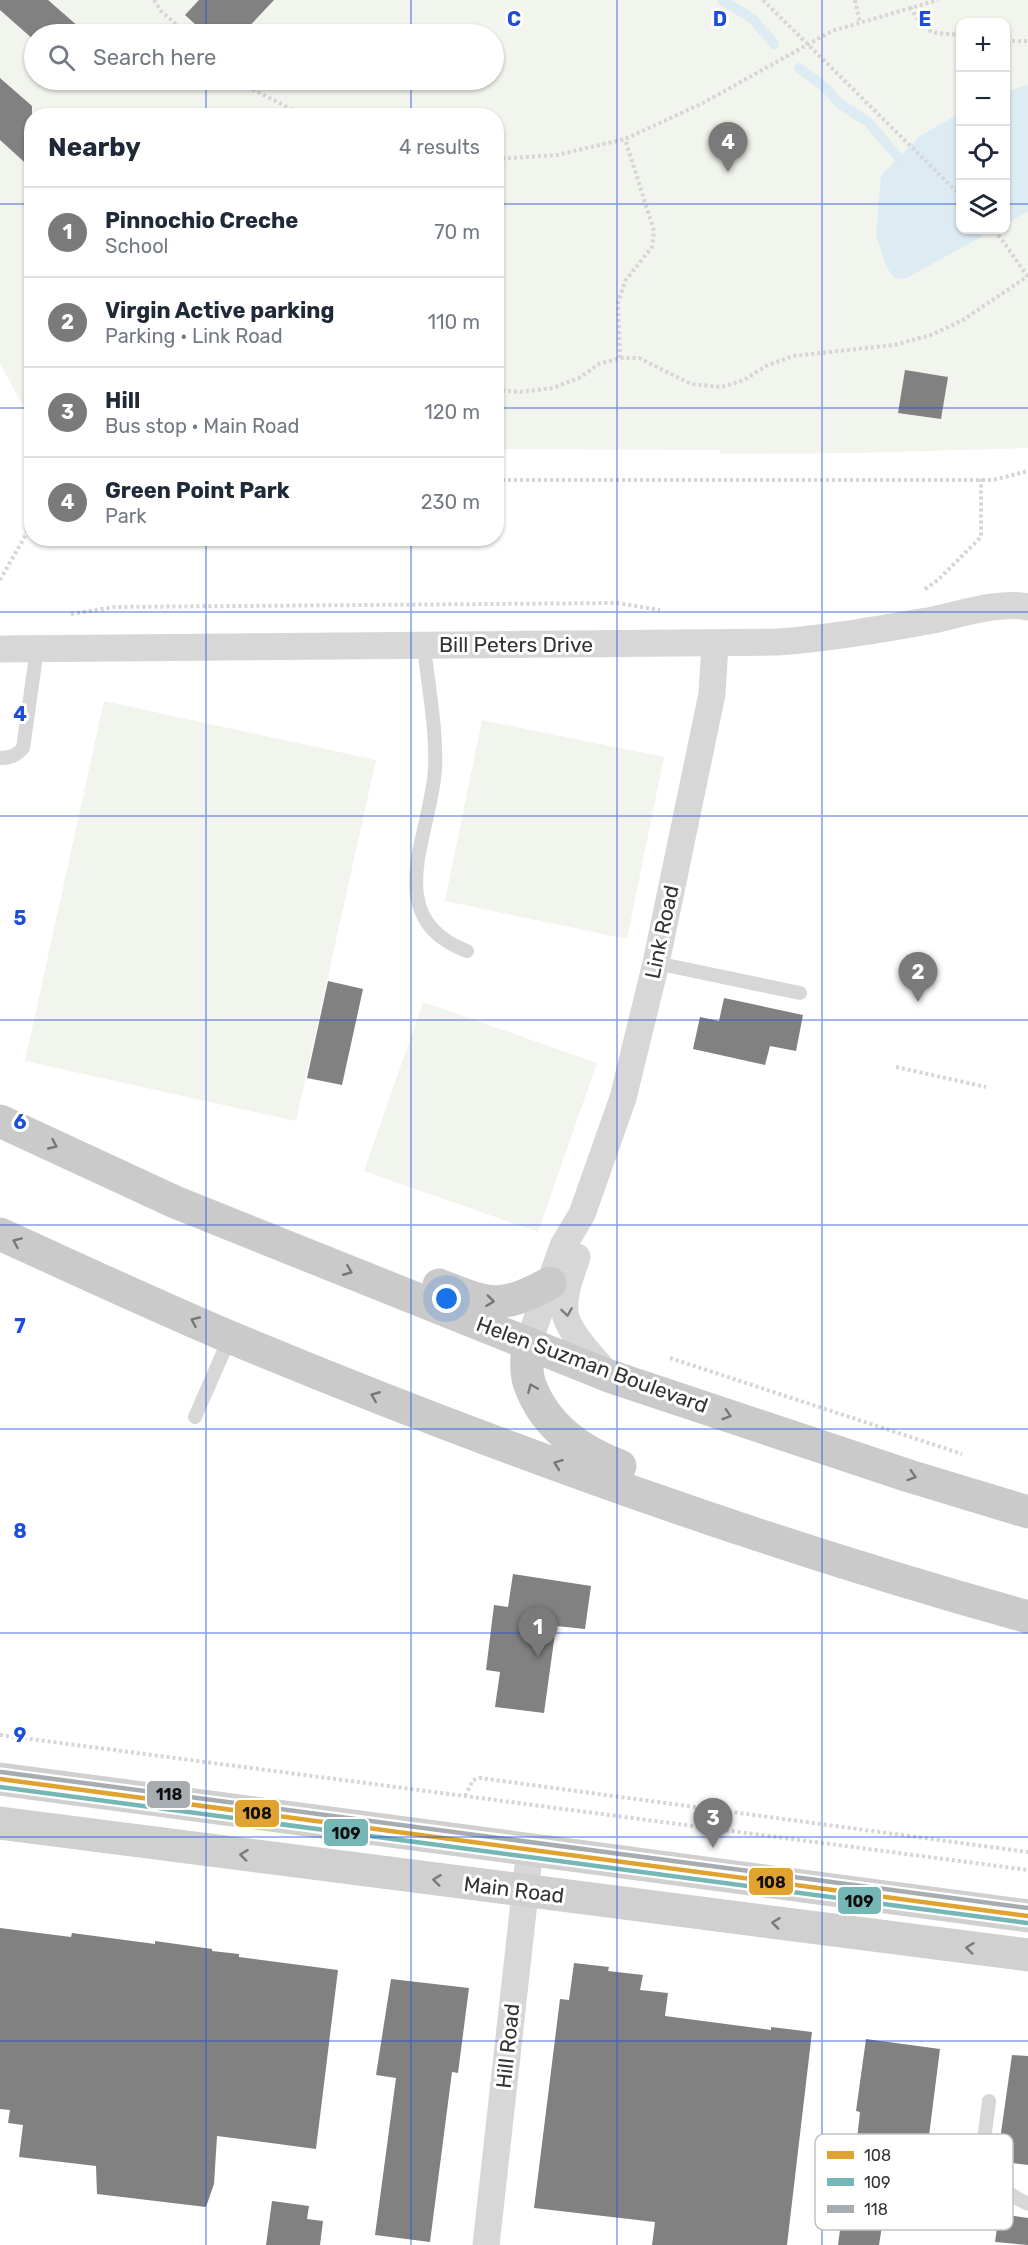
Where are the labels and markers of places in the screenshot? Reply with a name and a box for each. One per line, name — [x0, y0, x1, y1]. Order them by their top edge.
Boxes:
pin: 4 — [708, 122, 748, 172]
pin: 2 — [898, 952, 938, 1002]
pin: 1 — [518, 1608, 558, 1657]
pin: 3 — [694, 1798, 732, 1848]

